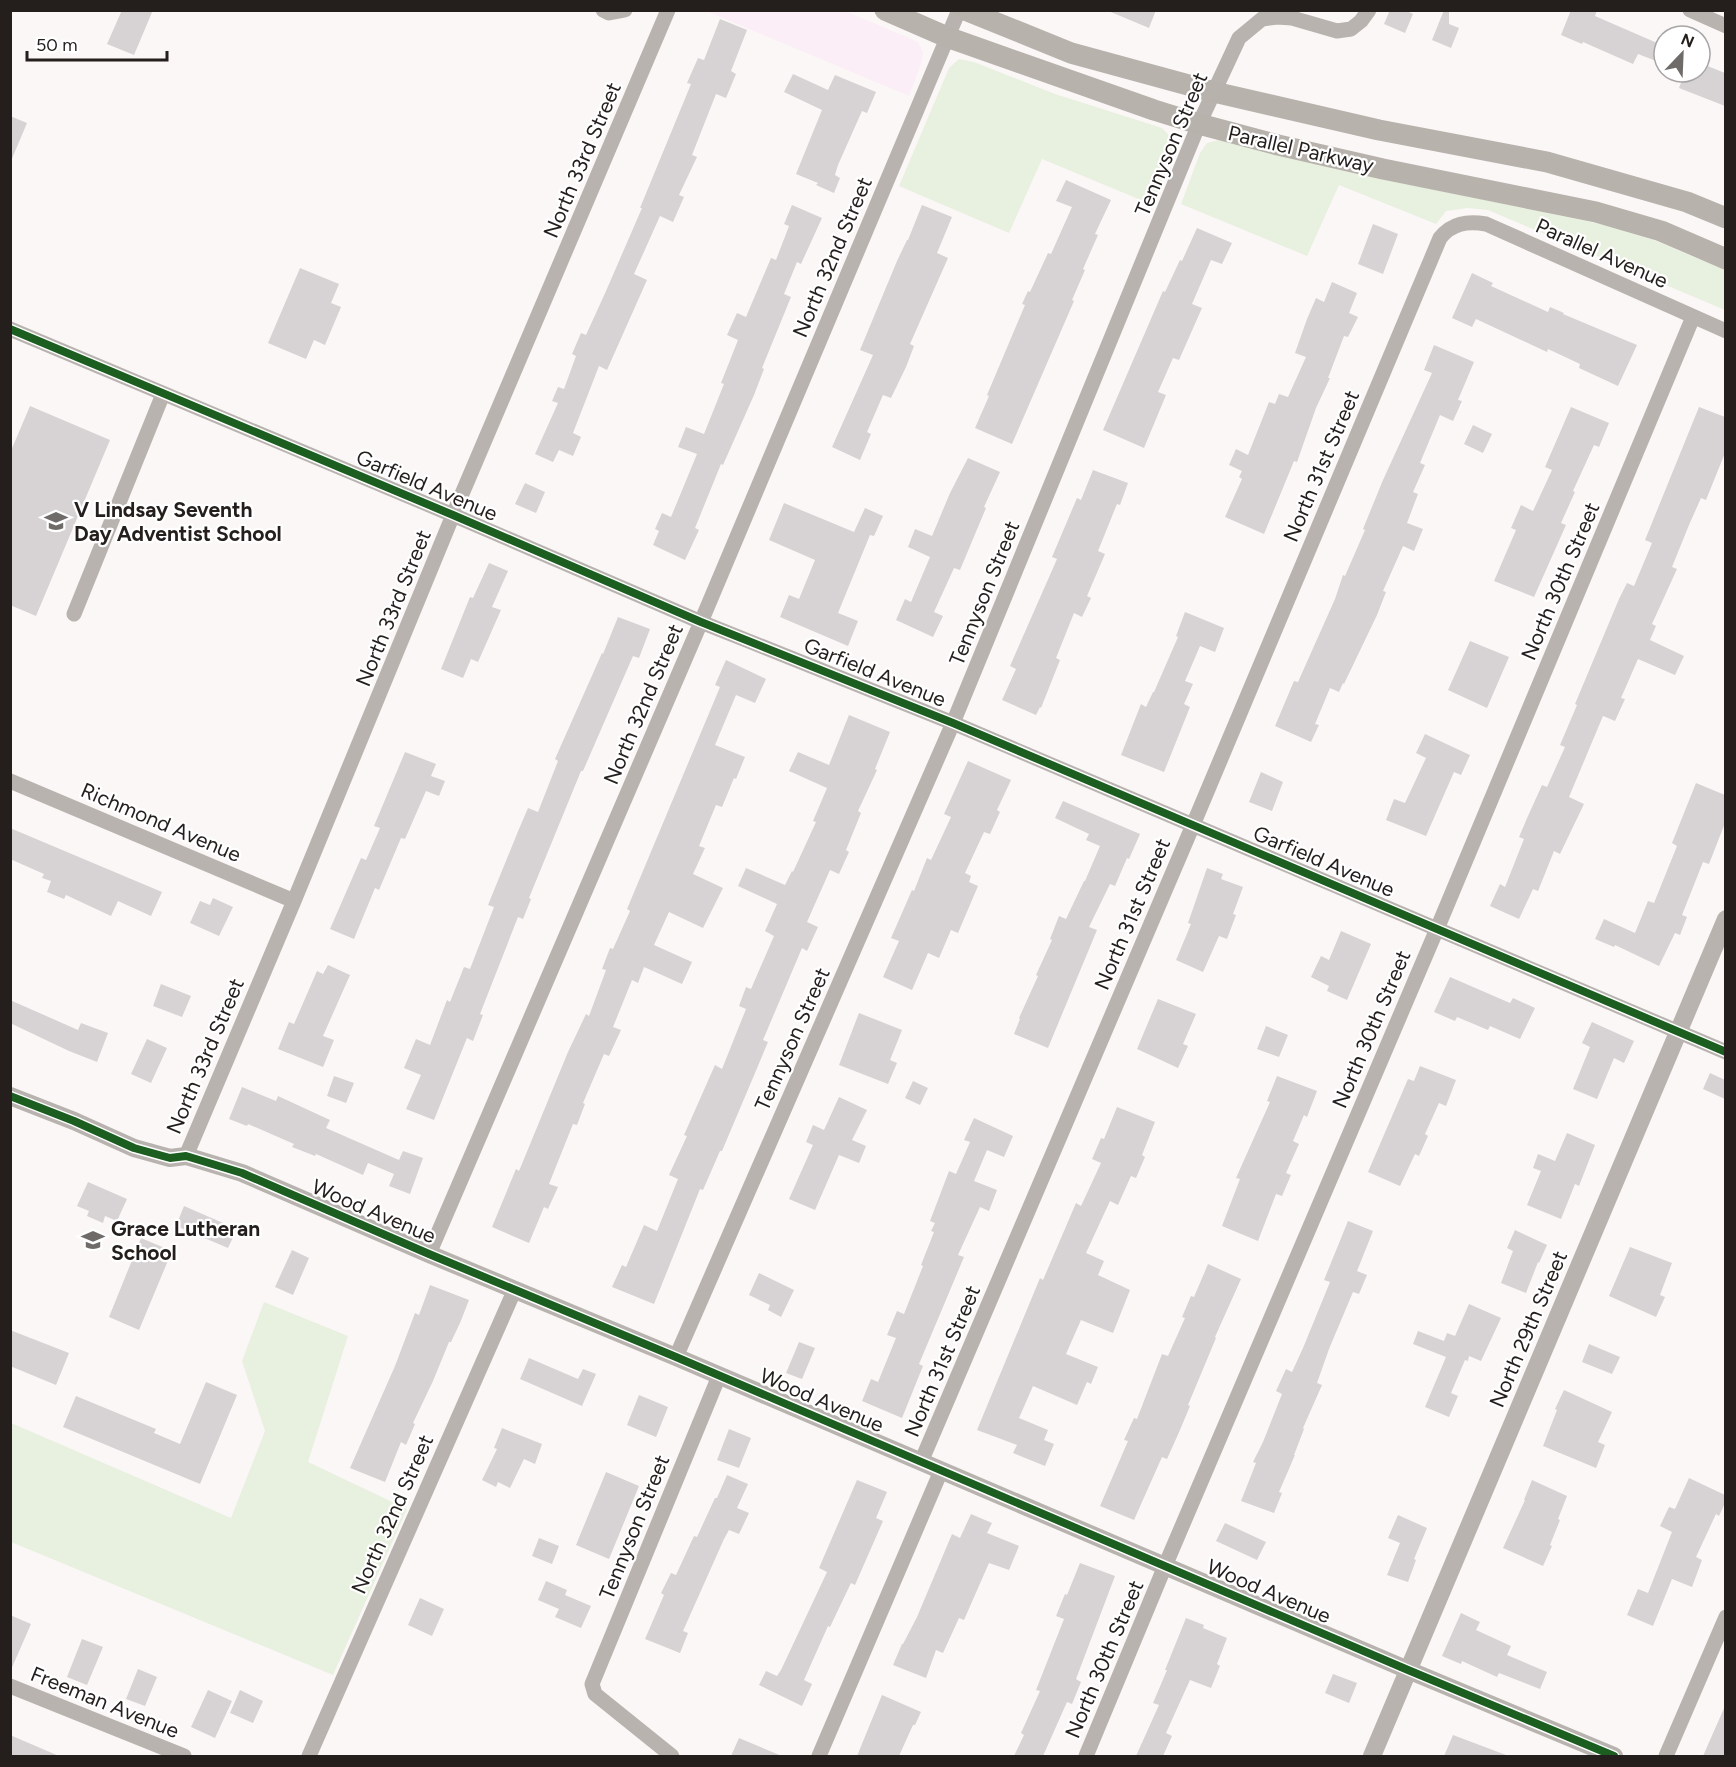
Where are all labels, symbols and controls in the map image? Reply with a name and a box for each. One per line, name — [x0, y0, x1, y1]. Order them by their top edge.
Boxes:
scale bar — [27, 24, 166, 62]
north arrow — [1652, 24, 1712, 84]
text: N — [1678, 29, 1697, 52]
text: 50 m — [36, 34, 78, 56]
street label: Tennyson Street — [1129, 68, 1213, 220]
street label: North 33rd Street — [538, 78, 626, 242]
street label: Parallel Parkway — [1226, 120, 1376, 178]
street label: North 32nd Street — [787, 173, 877, 341]
street label: Parallel Avenue — [1532, 213, 1672, 293]
street label: North 31st Street — [1278, 386, 1364, 546]
street label: Garfield Avenue — [353, 444, 501, 526]
place label: V Lindsay Seventh Day Adventist School — [74, 497, 282, 546]
street label: North 30th Street — [1515, 498, 1605, 664]
school or university icon: V Lindsay Seventh Day Adventist School — [43, 508, 69, 534]
street label: Tennyson Street — [944, 517, 1024, 669]
street label: North 33rd Street — [350, 526, 436, 690]
street label: North 32nd Street — [598, 620, 688, 788]
street label: Garfield Avenue — [800, 632, 950, 712]
street label: Richmond Avenue — [77, 777, 245, 867]
street label: Garfield Avenue — [1250, 820, 1398, 902]
street label: North 31st Street — [1089, 834, 1175, 994]
street label: North 30th Street — [1326, 946, 1416, 1112]
street label: Tennyson Street — [749, 964, 835, 1114]
street label: North 33rd Street — [161, 974, 249, 1138]
street label: Wood Avenue — [308, 1174, 440, 1248]
place label: Grace Lutheran School — [111, 1216, 260, 1265]
school or university icon: Grace Lutheran School — [80, 1227, 106, 1253]
street label: North 29th Street — [1484, 1247, 1572, 1411]
street label: North 31st Street — [899, 1281, 985, 1441]
street label: Wood Avenue — [756, 1363, 888, 1437]
street label: North 32nd Street — [346, 1431, 438, 1597]
street label: Tennyson Street — [594, 1451, 674, 1603]
street label: Wood Avenue — [1203, 1554, 1335, 1628]
street label: North 30th Street — [1059, 1576, 1149, 1742]
street label: Freeman Avenue — [27, 1661, 183, 1743]

